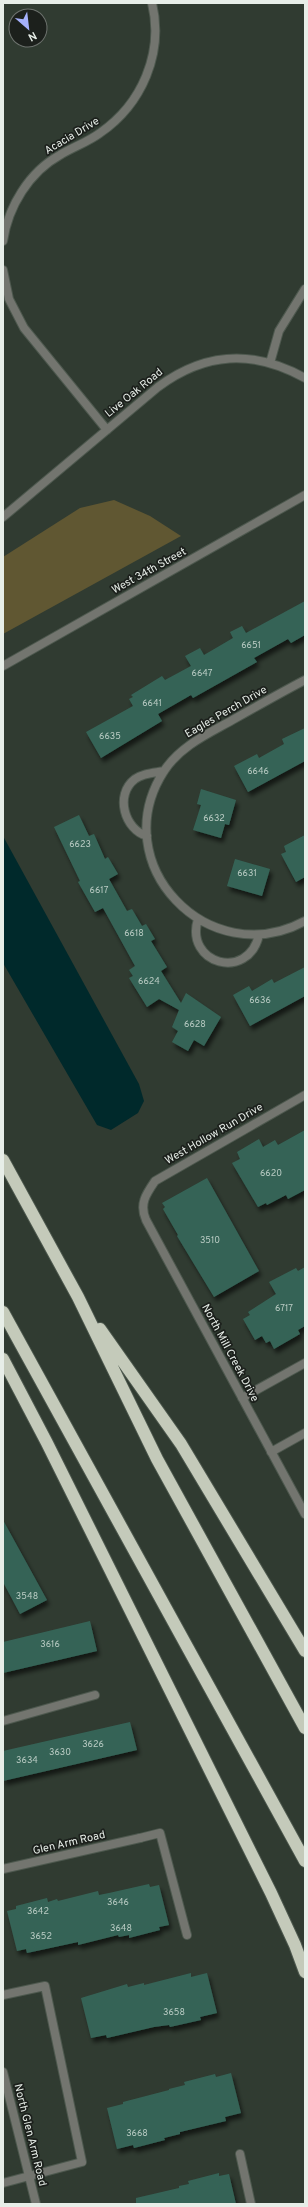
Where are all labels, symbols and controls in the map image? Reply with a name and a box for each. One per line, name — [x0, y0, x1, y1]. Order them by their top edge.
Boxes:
north arrow — [8, 8, 48, 48]
text: N — [25, 28, 39, 44]
street label: Acacia Drive — [42, 114, 102, 158]
street label: Live Oak Road — [102, 365, 166, 421]
street label: West 34th Street — [109, 545, 189, 597]
house number: 6651 — [241, 640, 261, 651]
house number: 6647 — [192, 668, 213, 679]
street label: Eagles Perch Drive — [182, 683, 270, 741]
house number: 6641 — [142, 698, 162, 709]
house number: 6635 — [99, 731, 121, 742]
house number: 6646 — [247, 766, 269, 777]
house number: 6632 — [203, 813, 225, 824]
house number: 6623 — [69, 839, 91, 850]
house number: 6631 — [237, 868, 257, 879]
house number: 6617 — [90, 885, 109, 896]
house number: 6618 — [124, 928, 144, 939]
house number: 6624 — [138, 976, 160, 987]
house number: 6636 — [249, 995, 271, 1006]
house number: 6628 — [184, 1019, 206, 1030]
street label: West Hollow Run Drive — [162, 1100, 266, 1168]
house number: 6620 — [260, 1168, 282, 1179]
house number: 3510 — [200, 1235, 220, 1246]
street label: North Mill Creek Drive — [198, 1302, 262, 1404]
house number: 6717 — [275, 1303, 293, 1314]
house number: 3548 — [16, 1591, 38, 1602]
house number: 3616 — [40, 1639, 60, 1650]
house number: 3626 — [82, 1739, 104, 1750]
house number: 3630 — [49, 1747, 71, 1758]
house number: 3634 — [16, 1755, 38, 1766]
street label: Glen Arm Road — [31, 1828, 107, 1858]
house number: 3646 — [107, 1897, 129, 1908]
house number: 3642 — [27, 1906, 49, 1917]
house number: 3648 — [110, 1923, 132, 1934]
house number: 3652 — [30, 1931, 52, 1942]
house number: 3658 — [163, 2007, 185, 2018]
street label: North Glen Arm Road — [11, 2082, 49, 2188]
house number: 3668 — [126, 2128, 148, 2139]

